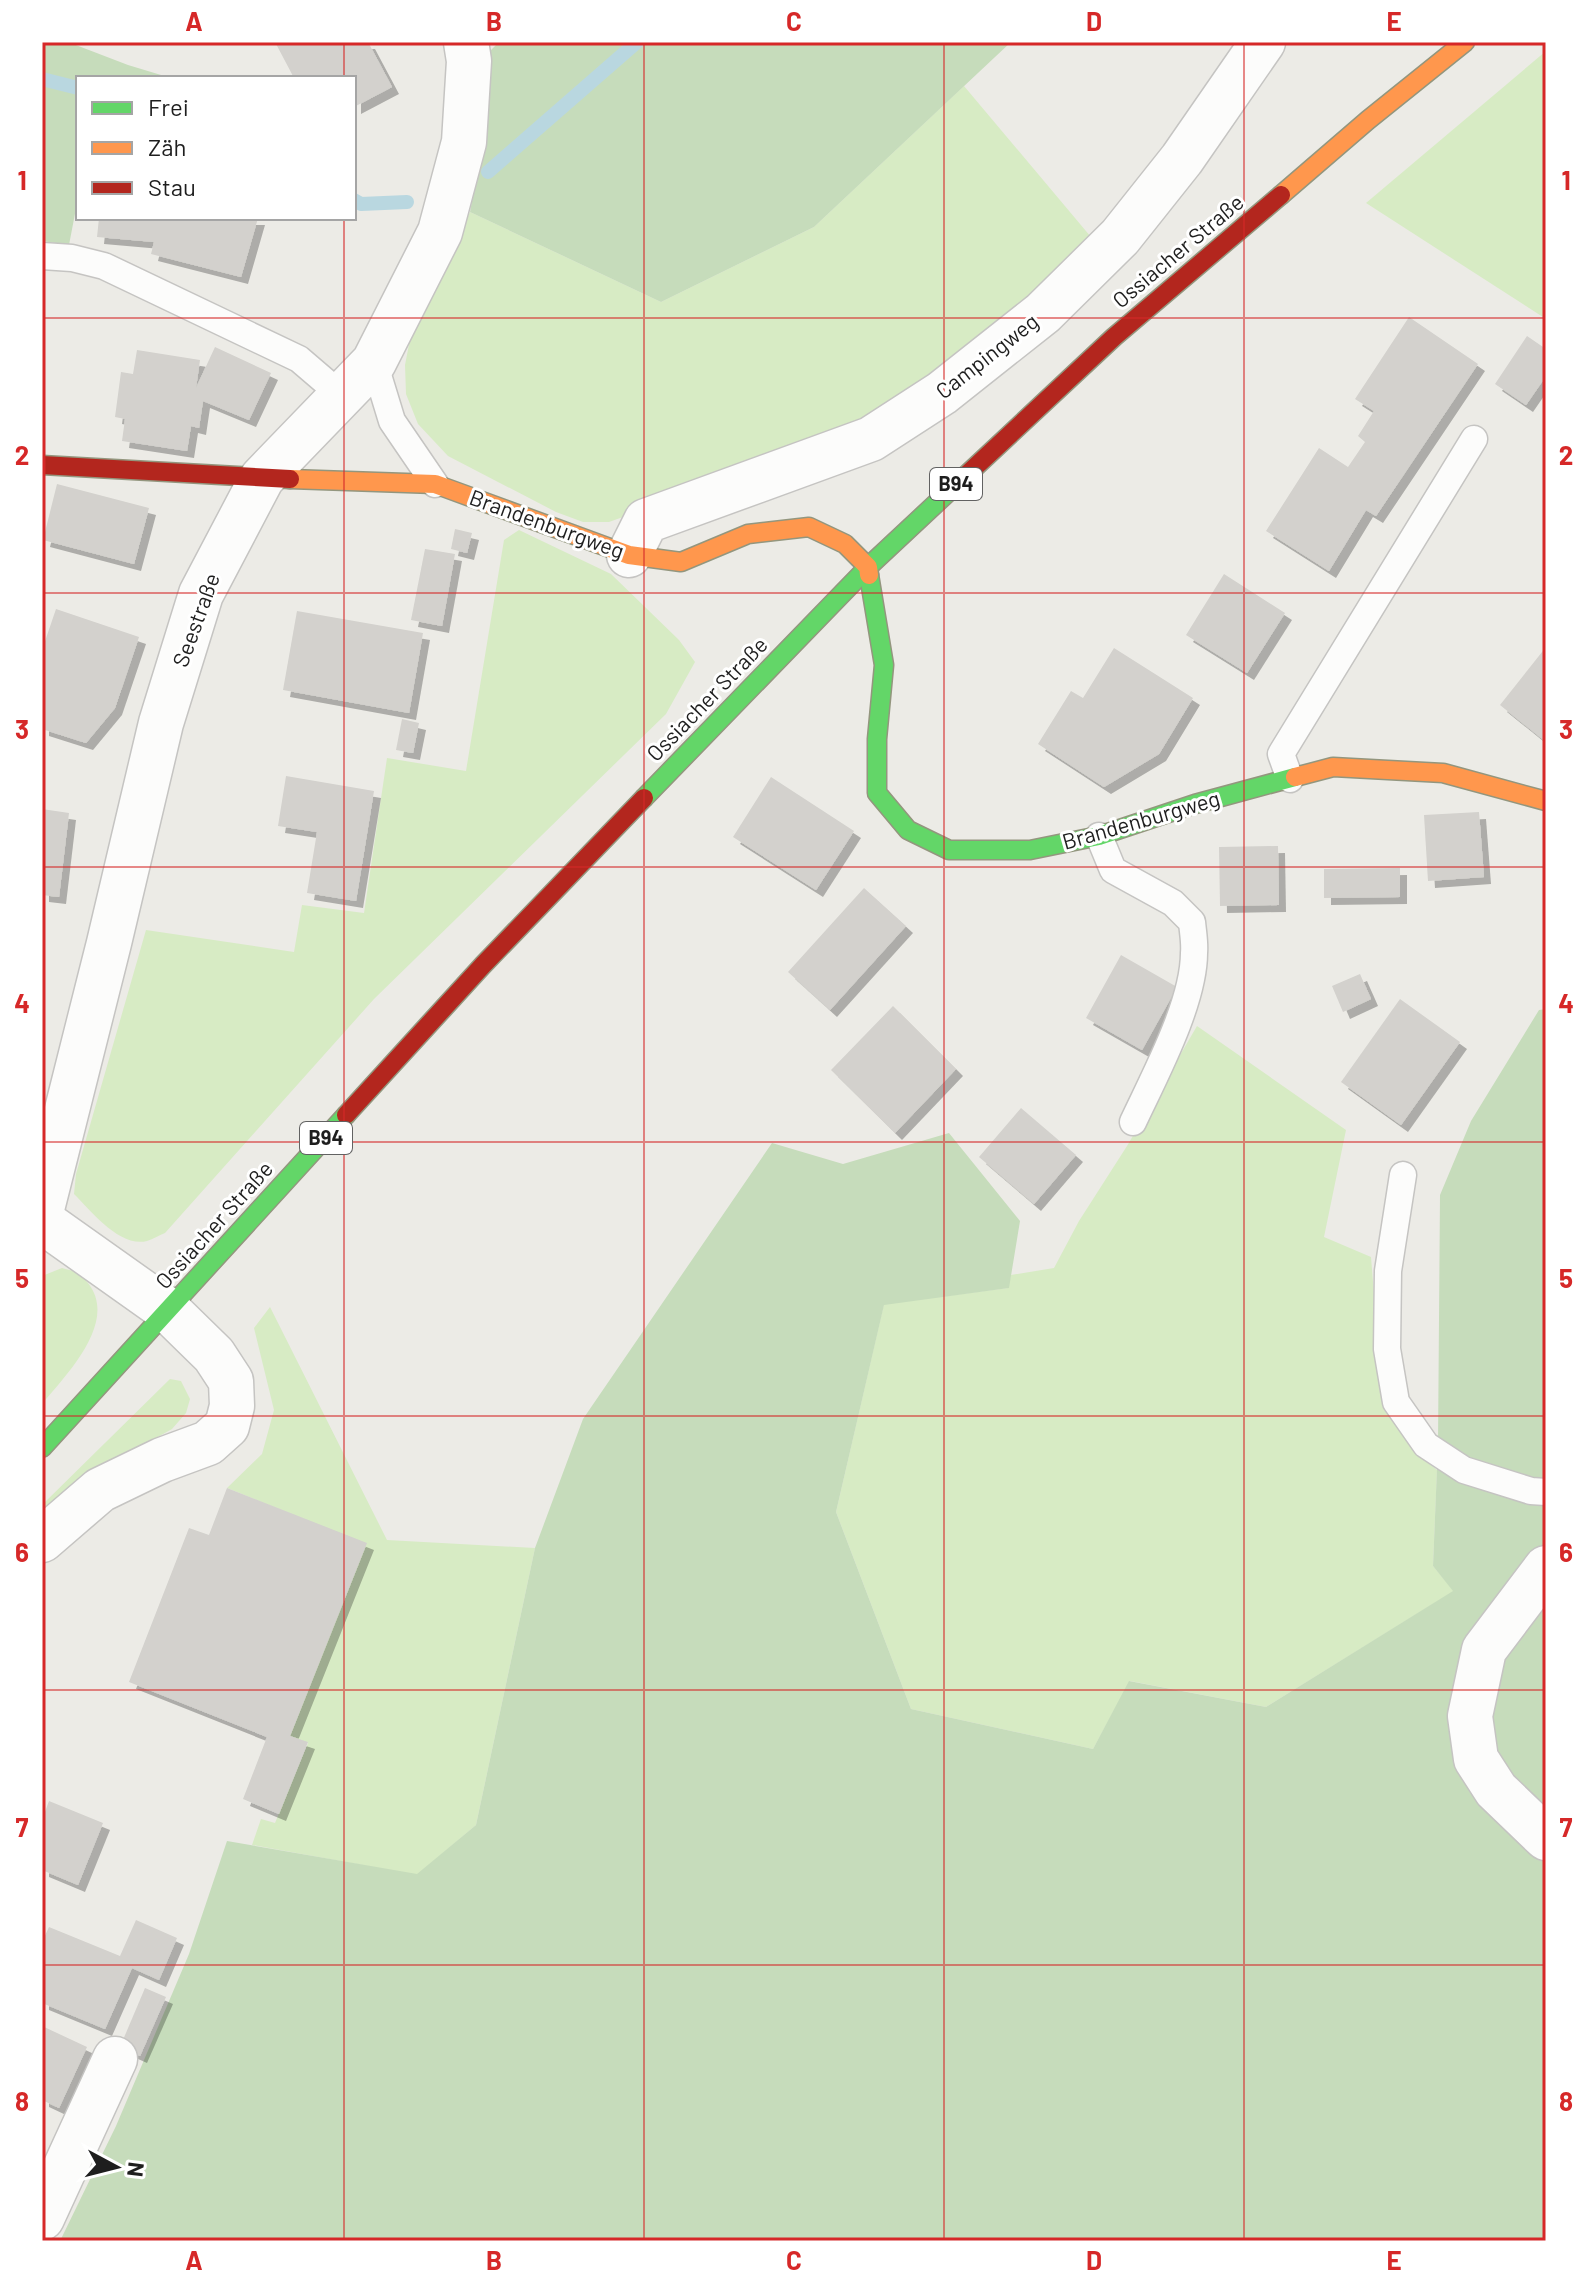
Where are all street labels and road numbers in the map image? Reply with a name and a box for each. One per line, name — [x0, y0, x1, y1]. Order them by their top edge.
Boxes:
street label: Ossiacher Straße — [1107, 188, 1248, 312]
street label: Campingweg — [930, 307, 1043, 403]
road number: B94 — [930, 468, 982, 500]
street label: Brandenburgweg — [467, 483, 628, 563]
street label: Seestraße — [166, 569, 224, 670]
street label: Ossiacher Straße — [640, 631, 772, 766]
street label: Brandenburgweg — [1059, 784, 1222, 854]
road number: B94 — [300, 1122, 352, 1154]
street label: Ossiacher Straße — [149, 1155, 277, 1293]

